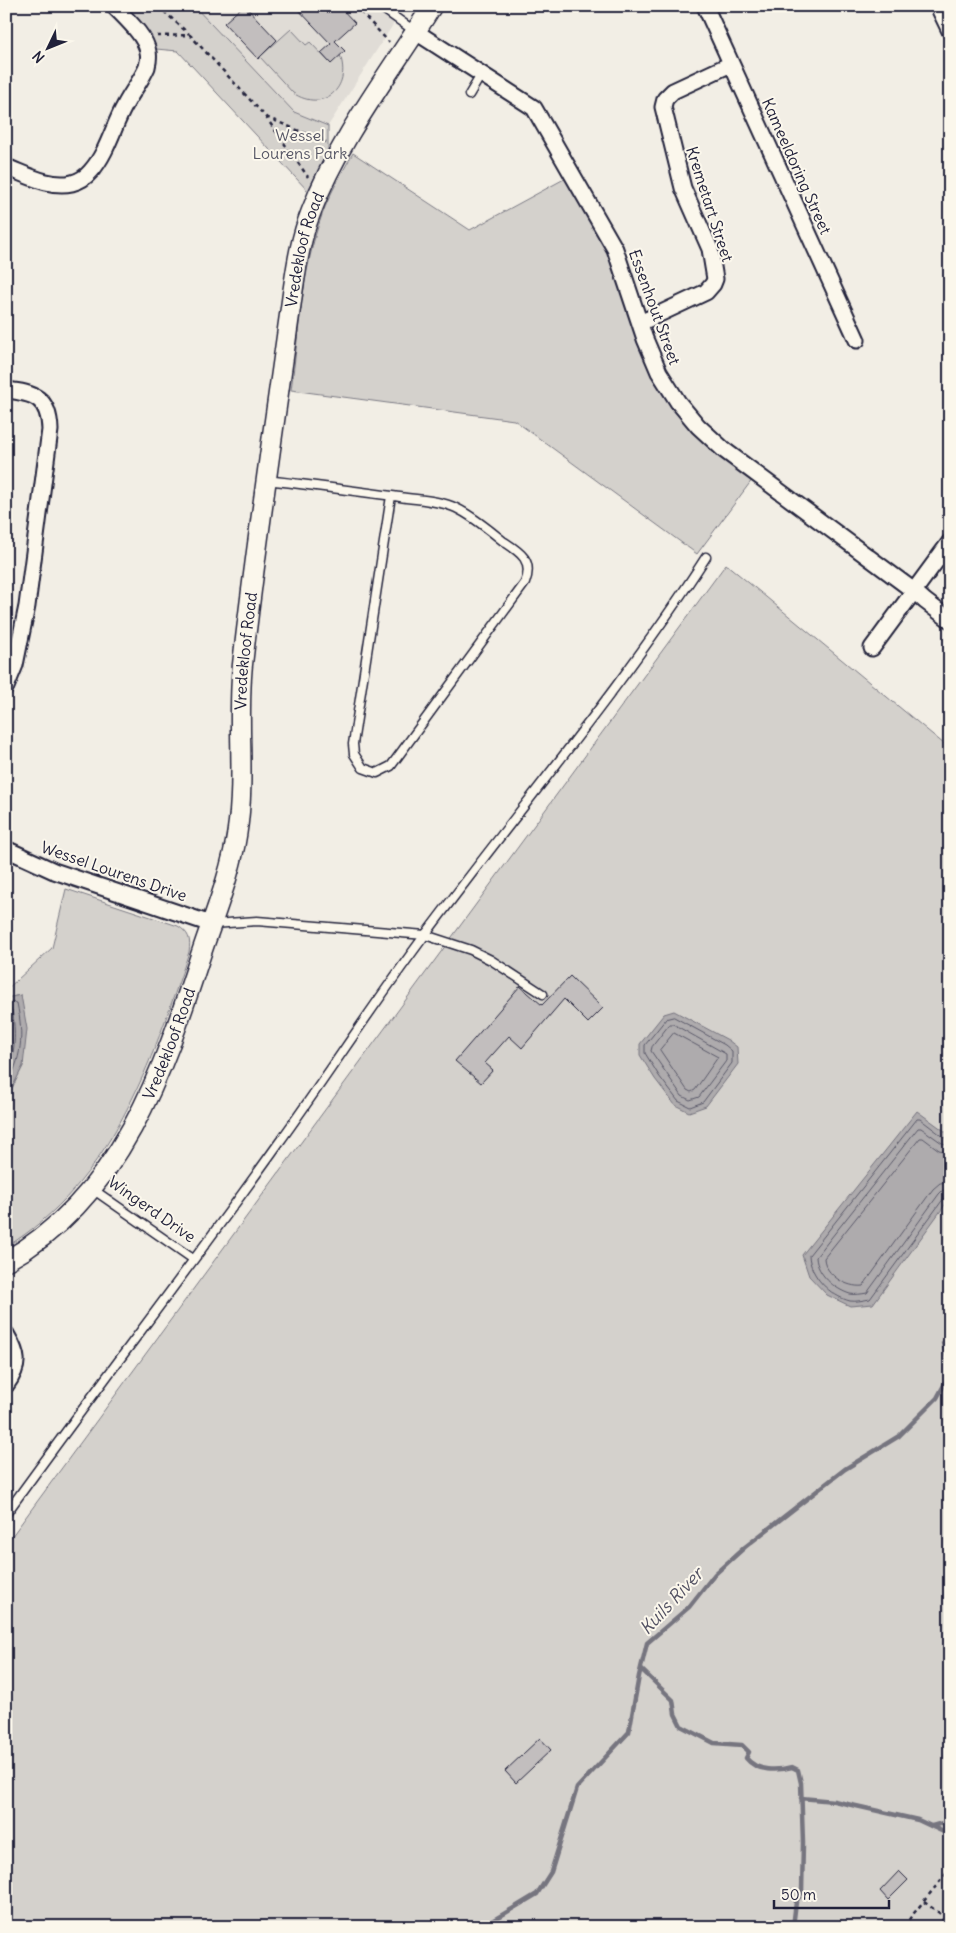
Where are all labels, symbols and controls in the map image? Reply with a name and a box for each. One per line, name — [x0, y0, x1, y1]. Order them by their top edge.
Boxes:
north arrow — [22, 22, 72, 72]
text: N — [29, 47, 48, 67]
street label: Kameeldoring Street — [758, 95, 836, 238]
park label: Wessel Lourens Park — [253, 125, 347, 163]
street label: Kremetart Street — [682, 144, 738, 265]
street label: Vredekloof Road — [281, 189, 328, 309]
street label: Essenhout Street — [625, 247, 685, 368]
street label: Vredekloof Road — [230, 591, 261, 710]
street label: Wessel Lourens Drive — [38, 837, 190, 905]
street label: Vredekloof Road — [138, 985, 199, 1103]
street label: Wingerd Drive — [104, 1171, 200, 1247]
water label: Kuils River — [634, 1561, 710, 1639]
scale bar — [774, 1878, 888, 1910]
text: 50 m — [781, 1885, 816, 1904]

